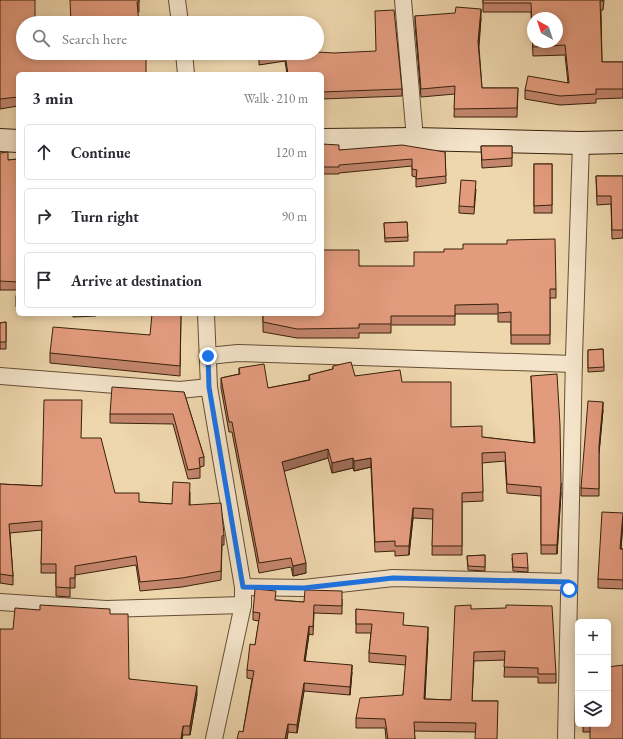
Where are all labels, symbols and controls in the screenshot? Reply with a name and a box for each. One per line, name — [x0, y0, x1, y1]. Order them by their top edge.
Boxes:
north arrow — [527, 12, 563, 48]
search box — [16, 16, 324, 60]
icon: search — [30, 27, 52, 49]
text: Search here — [62, 29, 127, 48]
text: 3 min — [32, 87, 73, 109]
text: Walk · 210 m — [244, 90, 308, 107]
icon: ahead — [33, 141, 55, 163]
text: Continue — [71, 143, 131, 162]
text: 120 m — [276, 144, 307, 161]
icon: right — [33, 205, 55, 227]
text: Turn right — [71, 207, 139, 226]
text: 90 m — [282, 208, 307, 225]
icon: arrive — [33, 269, 55, 291]
text: Arrive at destination — [71, 271, 202, 290]
route end — [199, 347, 217, 365]
route start — [560, 580, 578, 598]
map controls — [575, 619, 611, 727]
button: + — [575, 619, 611, 655]
button: − — [575, 655, 611, 691]
button: layers — [575, 691, 611, 727]

